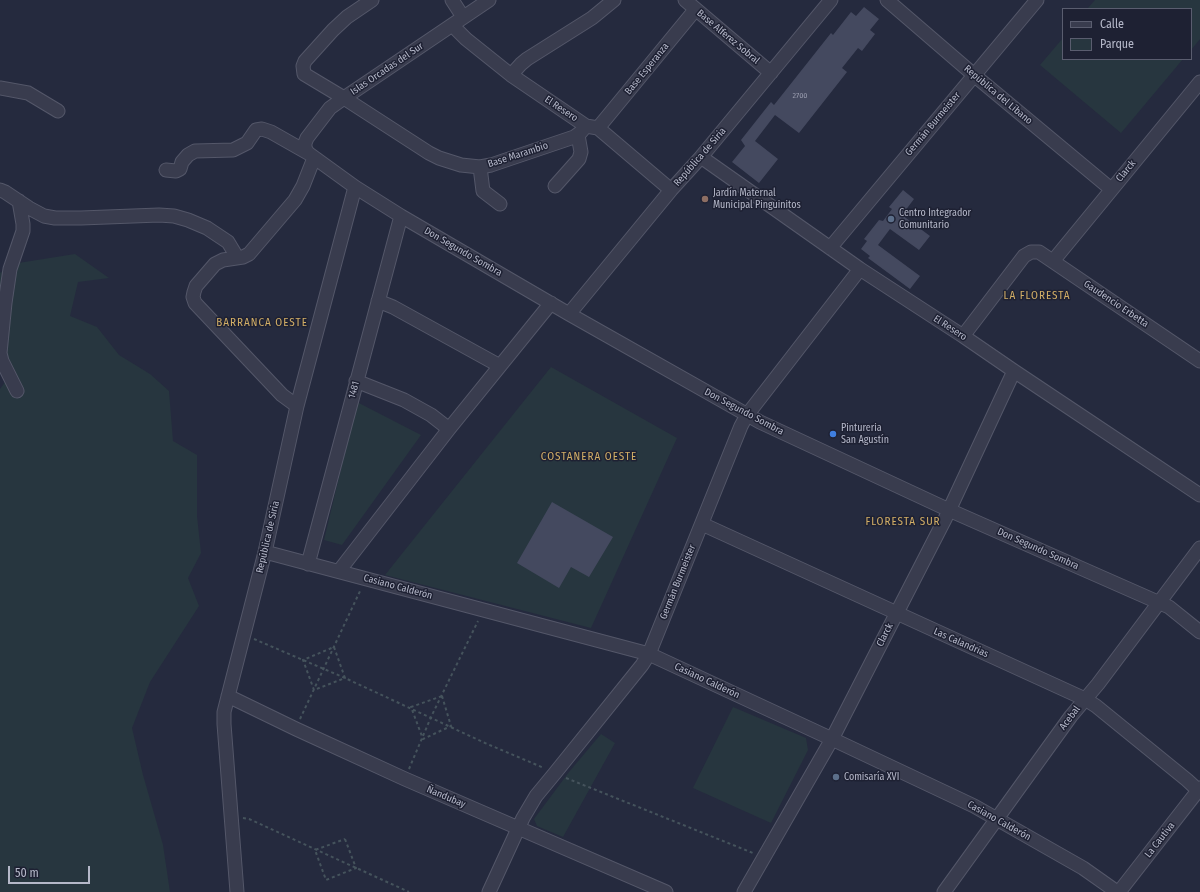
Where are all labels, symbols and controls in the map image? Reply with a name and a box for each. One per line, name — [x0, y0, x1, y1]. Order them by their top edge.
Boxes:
street label: Base Alferez Sobral — [694, 7, 762, 67]
legend — [1062, 8, 1192, 60]
text: Calle — [1100, 17, 1124, 31]
text: Parque — [1100, 37, 1134, 51]
street label: Islas Orcadas del Sur — [348, 40, 426, 98]
street label: Base Esperanza — [622, 41, 672, 97]
street label: República del Líbano — [961, 63, 1035, 127]
street label: Germán Burmeister — [903, 90, 963, 158]
house number: 2700 — [793, 91, 807, 101]
street label: El Resero — [542, 94, 580, 124]
street label: República de Siria — [671, 125, 729, 189]
street label: Base Marambio — [486, 140, 550, 170]
street label: Clarck — [1113, 158, 1139, 184]
place label: Jardín Maternal Municipal Pinguinitos — [713, 187, 801, 210]
marker: Jardín Maternal Municipal Pinguinitos — [700, 194, 710, 204]
place label: Centro Integrador Comunitario — [899, 207, 971, 230]
marker: Centro Integrador Comunitario — [886, 214, 896, 224]
street label: Don Segundo Sombra — [422, 225, 504, 279]
street label: Gaudencio Erbetta — [1081, 278, 1151, 330]
district label: LA FLORESTA — [1004, 289, 1070, 303]
street label: El Resero — [931, 313, 969, 343]
district label: BARRANCA OESTE — [216, 316, 308, 330]
street label: 1481 — [346, 380, 362, 400]
street label: Don Segundo Sombra — [702, 386, 786, 438]
place label: Pintureria San Agustín — [841, 422, 889, 446]
marker: Pintureria San Agustín — [828, 429, 838, 439]
district label: COSTANERA OESTE — [541, 450, 637, 464]
street label: República de Siria — [254, 500, 282, 574]
district label: FLORESTA SUR — [865, 515, 941, 529]
street label: Don Segundo Sombra — [995, 526, 1081, 572]
street label: Germán Burmeister — [658, 543, 698, 621]
street label: Casiano Calderón — [362, 572, 434, 602]
street label: Clarck — [874, 621, 896, 649]
street label: Las Calandrias — [932, 626, 990, 660]
street label: Casiano Calderón — [672, 661, 742, 701]
street label: Acebal — [1057, 704, 1083, 732]
place label: Comisaría XVI — [844, 771, 899, 783]
marker: Comisaría XVI — [831, 772, 841, 782]
street label: Ñandubay — [425, 783, 467, 811]
street label: Casiano Calderón — [965, 799, 1033, 843]
street label: La Cautiva — [1142, 820, 1178, 860]
scale bar — [10, 858, 92, 884]
text: 50 m — [15, 866, 39, 880]

